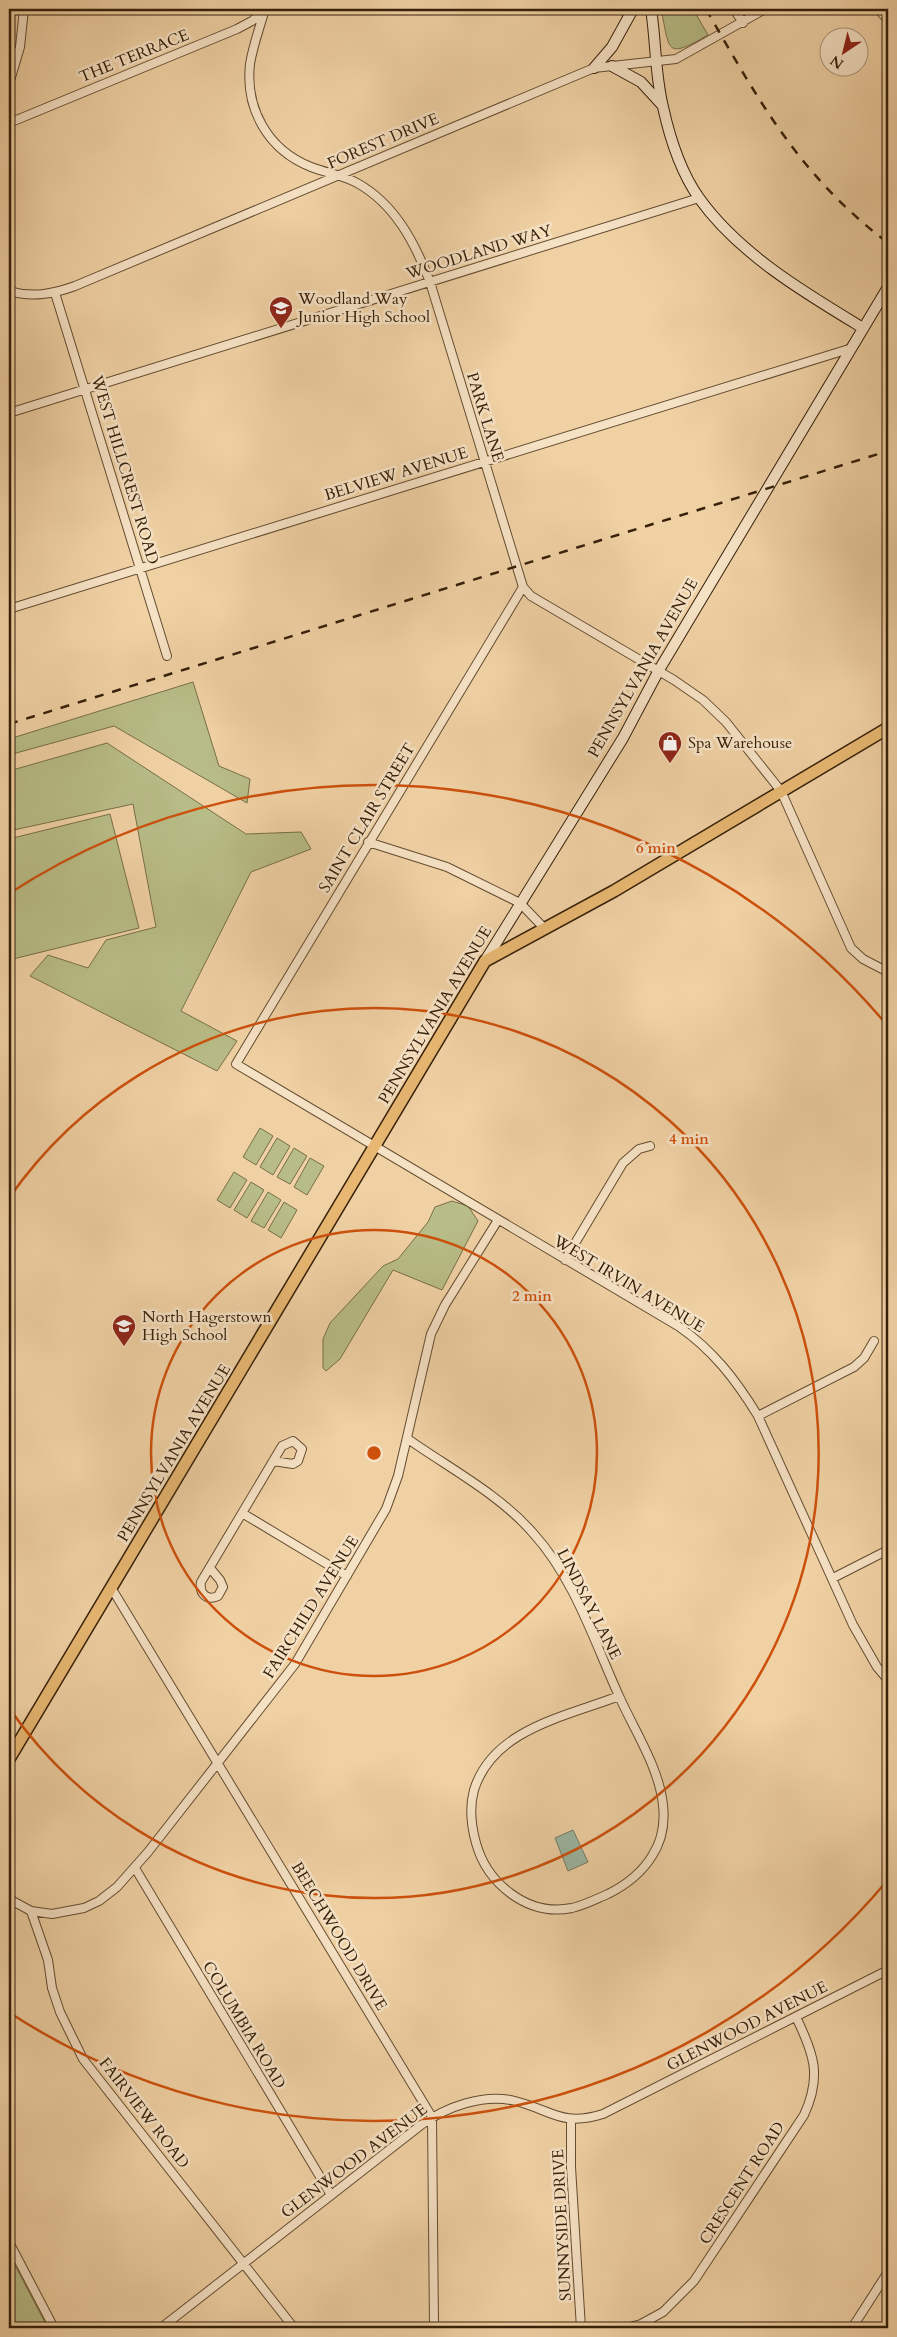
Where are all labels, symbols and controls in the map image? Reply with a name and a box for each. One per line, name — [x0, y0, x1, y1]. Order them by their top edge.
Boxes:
street label: THE TERRACE — [76, 24, 192, 88]
north arrow — [820, 28, 870, 78]
text: N — [826, 51, 847, 74]
street label: FOREST DRIVE — [324, 108, 442, 174]
street label: WOODLAND WAY — [402, 219, 555, 285]
place label: Woodland Way Junior High School — [296, 288, 430, 328]
school or university icon: Woodland Way Junior High School — [268, 295, 294, 329]
street label: PARK LANE — [461, 369, 509, 465]
street label: WEST HILLCREST ROAD — [85, 372, 164, 567]
street label: BELVIEW AVENUE — [321, 442, 471, 506]
street label: PENNSYLVANIA AVENUE — [583, 574, 704, 762]
shop icon: Spa Warehouse — [657, 730, 683, 764]
place label: Spa Warehouse — [688, 732, 792, 754]
street label: SAINT CLAIR STREET — [314, 739, 421, 897]
text: 6 min — [636, 838, 676, 858]
street label: PENNSYLVANIA AVENUE — [373, 922, 497, 1108]
text: 4 min — [669, 1129, 709, 1149]
street label: WEST IRVIN AVENUE — [548, 1230, 709, 1338]
text: 2 min — [512, 1286, 552, 1306]
place label: North Hagerstown High School — [142, 1306, 272, 1346]
school or university icon: North Hagerstown High School — [111, 1313, 137, 1347]
street label: PENNSYLVANIA AVENUE — [112, 1360, 236, 1546]
centre of rings — [365, 1444, 383, 1462]
street label: FAIRCHILD AVENUE — [258, 1531, 364, 1683]
street label: LINDSAY LANE — [552, 1545, 627, 1663]
street label: BEECHWOOD DRIVE — [286, 1857, 392, 2015]
street label: COLUMBIA ROAD — [197, 1957, 291, 2093]
street label: GLENWOOD AVENUE — [663, 1976, 831, 2076]
street label: FAIRVIEW ROAD — [94, 2053, 194, 2173]
street label: GLENWOOD AVENUE — [276, 2099, 432, 2223]
street label: CRESCENT ROAD — [694, 2117, 790, 2249]
street label: SUNNYSIDE DRIVE — [547, 2148, 577, 2302]

